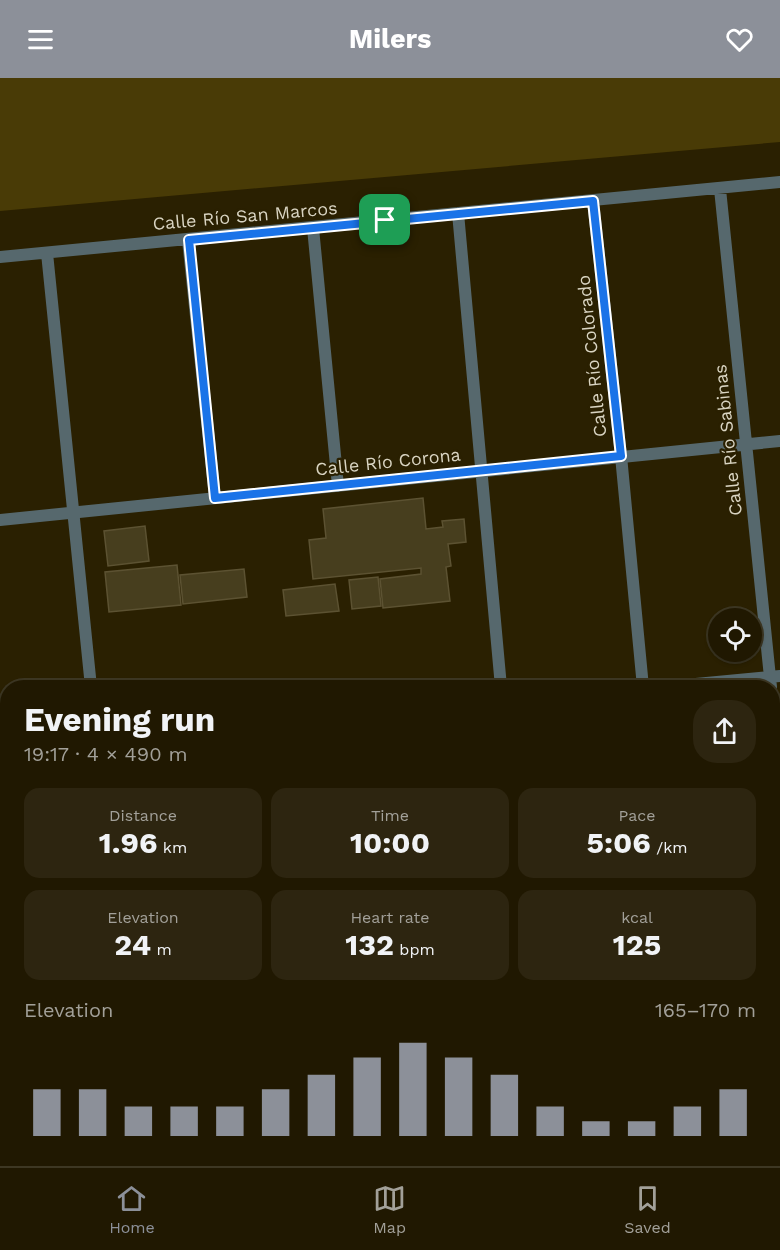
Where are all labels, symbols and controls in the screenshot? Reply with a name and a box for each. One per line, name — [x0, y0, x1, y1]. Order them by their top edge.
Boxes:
icon: menu — [24, 23, 57, 56]
text: Milers — [349, 23, 431, 55]
icon: heart — [723, 23, 756, 56]
pin — [359, 194, 410, 245]
street label: Calle Río San Marcos — [152, 197, 338, 234]
icon: arrive — [368, 203, 401, 236]
street label: Calle Río Colorado — [573, 274, 610, 438]
street label: Calle Río Sabinas — [709, 363, 746, 517]
street label: Calle Río Corona — [314, 443, 462, 480]
map controls — [708, 608, 762, 662]
button: locate — [708, 608, 762, 662]
text: Evening run — [24, 700, 215, 739]
button: share — [693, 700, 756, 763]
text: 19:17 · 4 × 490 m — [24, 742, 187, 766]
text: Distance — [109, 806, 177, 825]
text: Time — [371, 806, 409, 825]
text: Pace — [618, 806, 656, 825]
text: 1.96 — [99, 825, 157, 860]
text: 10:00 — [350, 825, 430, 860]
text: 5:06 — [586, 825, 651, 860]
text: km — [157, 838, 187, 857]
text: /km — [651, 838, 688, 857]
text: Elevation — [107, 908, 179, 927]
text: Heart rate — [350, 908, 430, 927]
text: kcal — [621, 908, 653, 927]
text: 24 — [114, 927, 151, 962]
text: 132 — [345, 927, 394, 962]
text: 125 — [613, 927, 661, 962]
text: m — [151, 940, 172, 959]
text: bpm — [394, 940, 435, 959]
text: Elevation — [24, 998, 113, 1022]
text: 165–170 m — [655, 998, 756, 1022]
tab: Home — [109, 1182, 155, 1237]
tab: Map — [373, 1182, 406, 1237]
tab: Saved — [624, 1182, 671, 1237]

